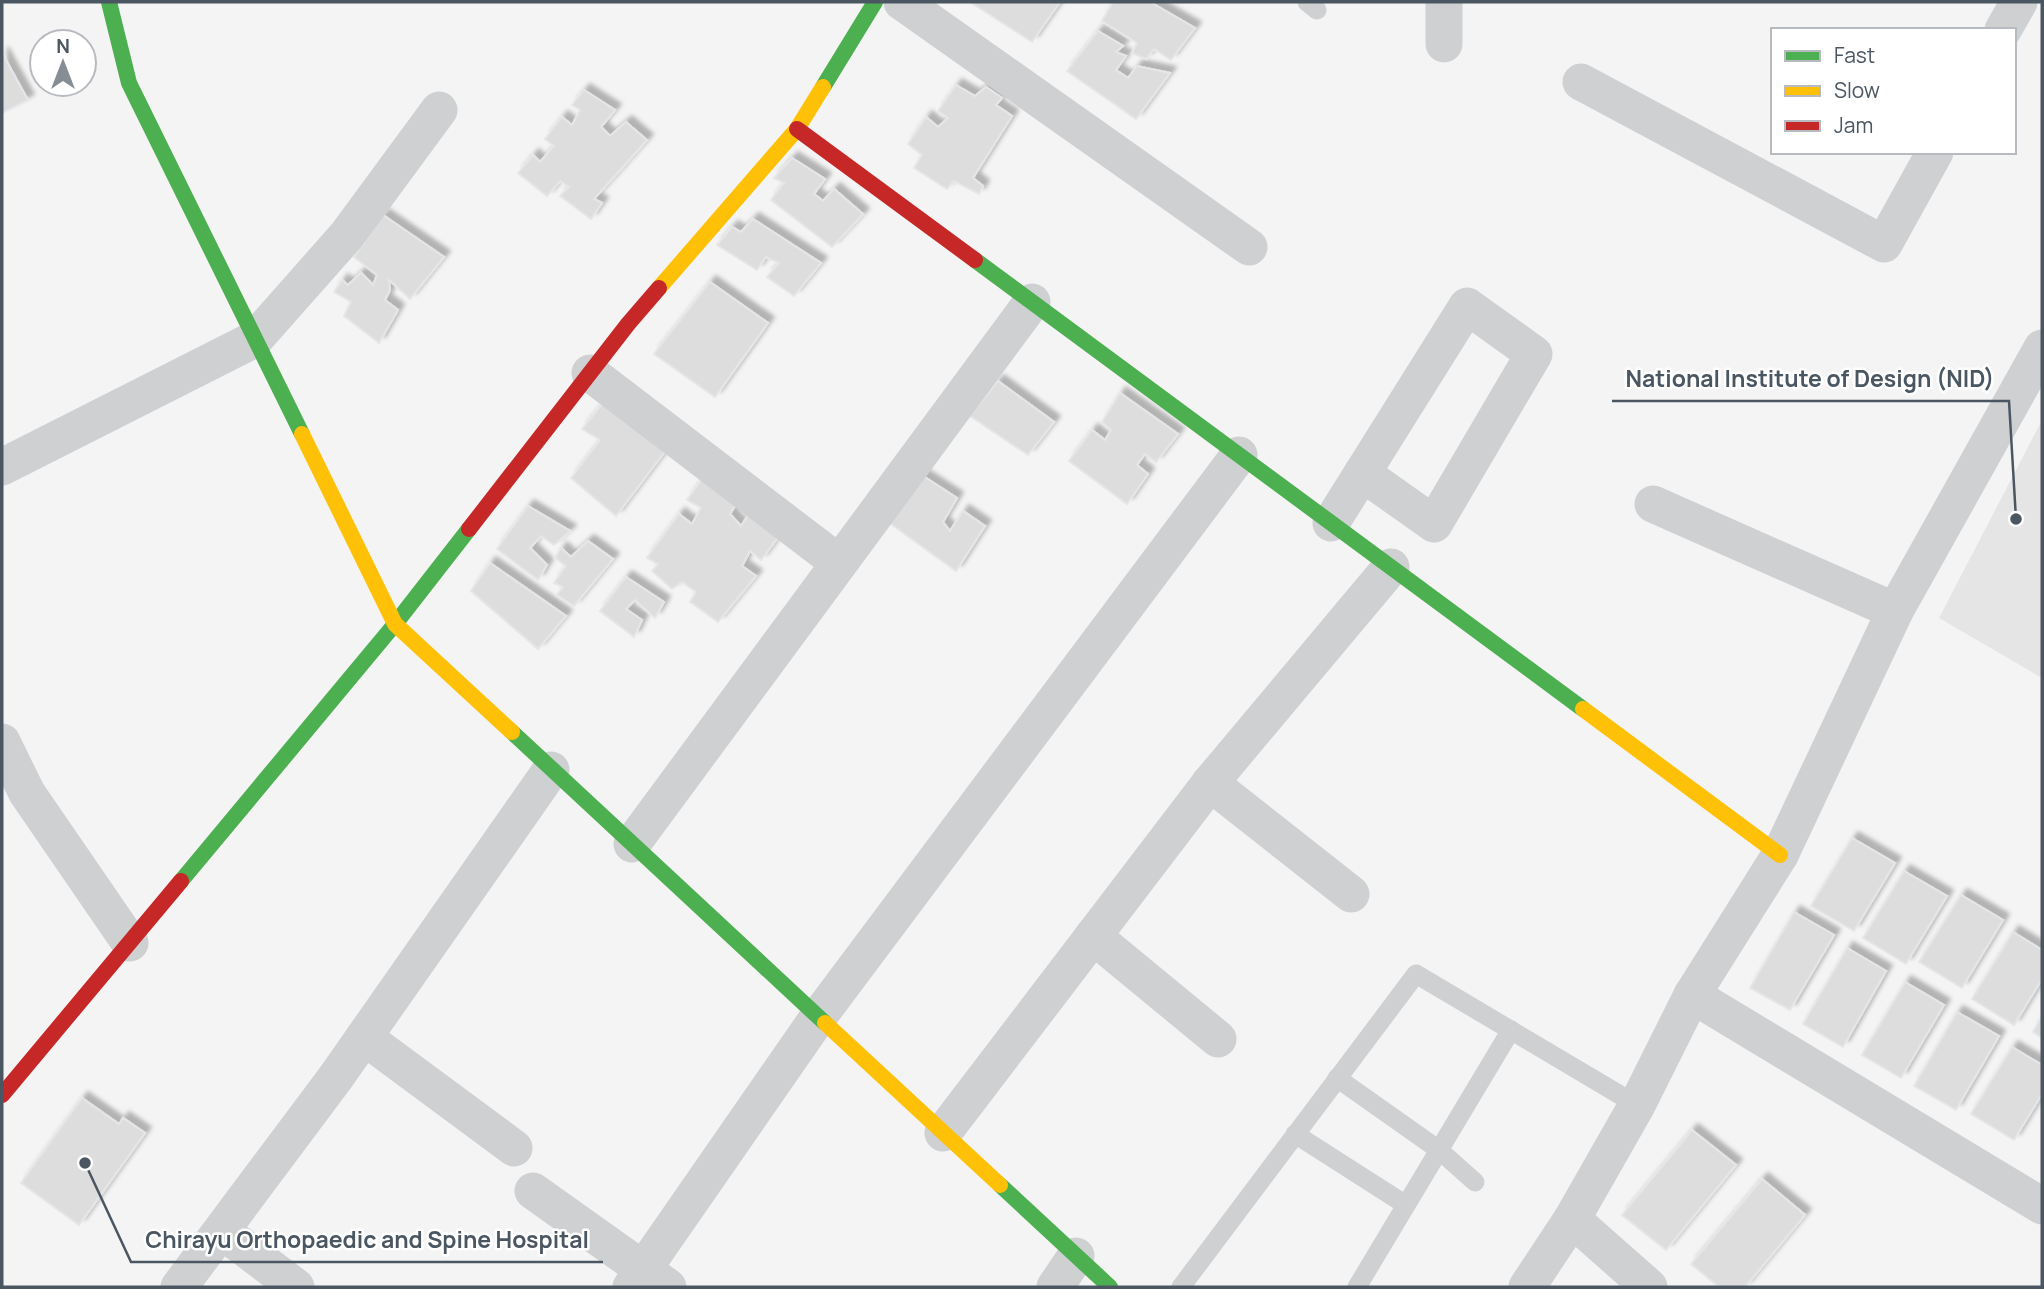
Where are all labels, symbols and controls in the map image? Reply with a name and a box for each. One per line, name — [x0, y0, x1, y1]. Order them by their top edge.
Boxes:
north arrow — [28, 28, 98, 98]
legend — [1771, 28, 2016, 154]
text: N — [56, 33, 70, 59]
text: Fast — [1834, 41, 1875, 69]
text: Slow — [1834, 76, 1880, 104]
text: Jam — [1834, 111, 1873, 139]
callout: National Institute of Design (NID) — [1612, 357, 2009, 401]
text: National Institute of Design (NID) — [1626, 362, 1994, 394]
callout: Chirayu Orthopaedic and Spine Hospital — [131, 1218, 603, 1262]
text: Chirayu Orthopaedic and Spine Hospital — [145, 1223, 589, 1255]

